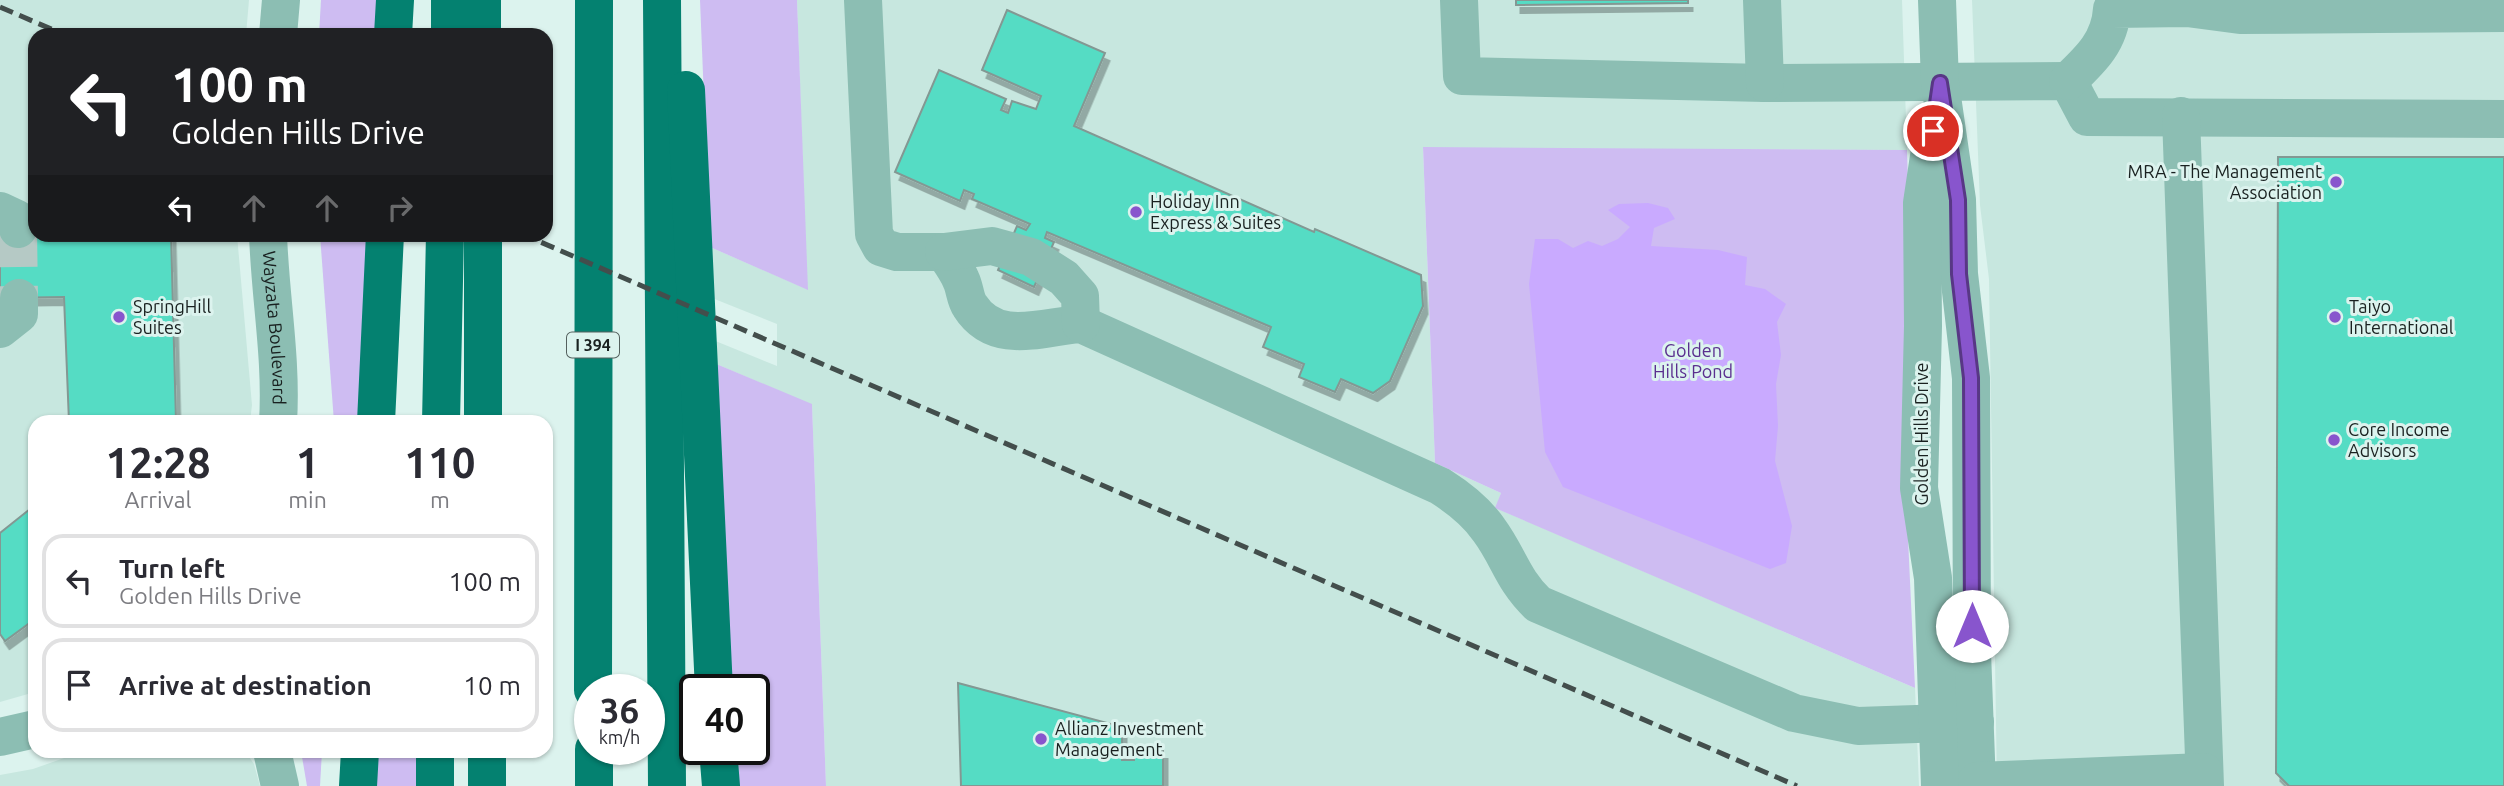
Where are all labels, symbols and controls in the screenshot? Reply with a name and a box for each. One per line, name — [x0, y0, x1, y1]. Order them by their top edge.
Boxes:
icon: left — [56, 56, 147, 147]
text: 100 m — [171, 56, 308, 111]
pin — [1903, 101, 1963, 161]
icon: arrive — [1914, 112, 1952, 150]
text: Golden Hills Drive — [171, 114, 425, 150]
place label: MRA - The Management Association — [2128, 161, 2322, 202]
marker: MRA - The Management Association — [2328, 174, 2344, 190]
icon: left — [162, 189, 200, 227]
icon: ahead — [235, 189, 273, 227]
icon: ahead — [308, 189, 346, 227]
icon: right — [381, 189, 419, 227]
place label: Holiday Inn Express & Suites — [1150, 191, 1281, 232]
marker: Holiday Inn Express & Suites — [1128, 204, 1144, 220]
street label: Wayzata Boulevard — [260, 250, 290, 405]
place label: SpringHill Suites — [133, 296, 211, 337]
place label: Taiyo International — [2349, 296, 2454, 337]
marker: SpringHill Suites — [111, 309, 127, 325]
marker: Taiyo International — [2327, 309, 2343, 325]
road number: I 394 — [567, 332, 619, 358]
park label: Golden Hills Pond — [1653, 340, 1733, 381]
street label: Golden Hills Drive — [1911, 363, 1931, 505]
place label: Core Income Advisors — [2348, 419, 2450, 460]
marker: Core Income Advisors — [2326, 432, 2342, 448]
text: 12:28 — [106, 439, 211, 486]
text: 1 — [296, 439, 319, 486]
text: 110 — [404, 439, 475, 486]
text: Arrival — [125, 487, 192, 512]
text: min — [288, 487, 327, 512]
text: m — [430, 487, 450, 512]
text: Turn left — [119, 554, 225, 583]
icon: left — [60, 562, 98, 600]
text: 100 m — [449, 567, 521, 596]
text: Golden Hills Drive — [119, 583, 302, 608]
position arrow — [1935, 589, 2009, 663]
icon: arrive — [60, 666, 98, 704]
text: Arrive at destination — [119, 671, 372, 700]
text: 10 m — [463, 671, 521, 700]
speed limit sign: 40 — [679, 674, 770, 765]
text: 36 — [600, 690, 639, 730]
place label: Allianz Investment Management — [1055, 718, 1204, 759]
text: km/h — [599, 727, 640, 747]
marker: Allianz Investment Management — [1033, 731, 1049, 747]

